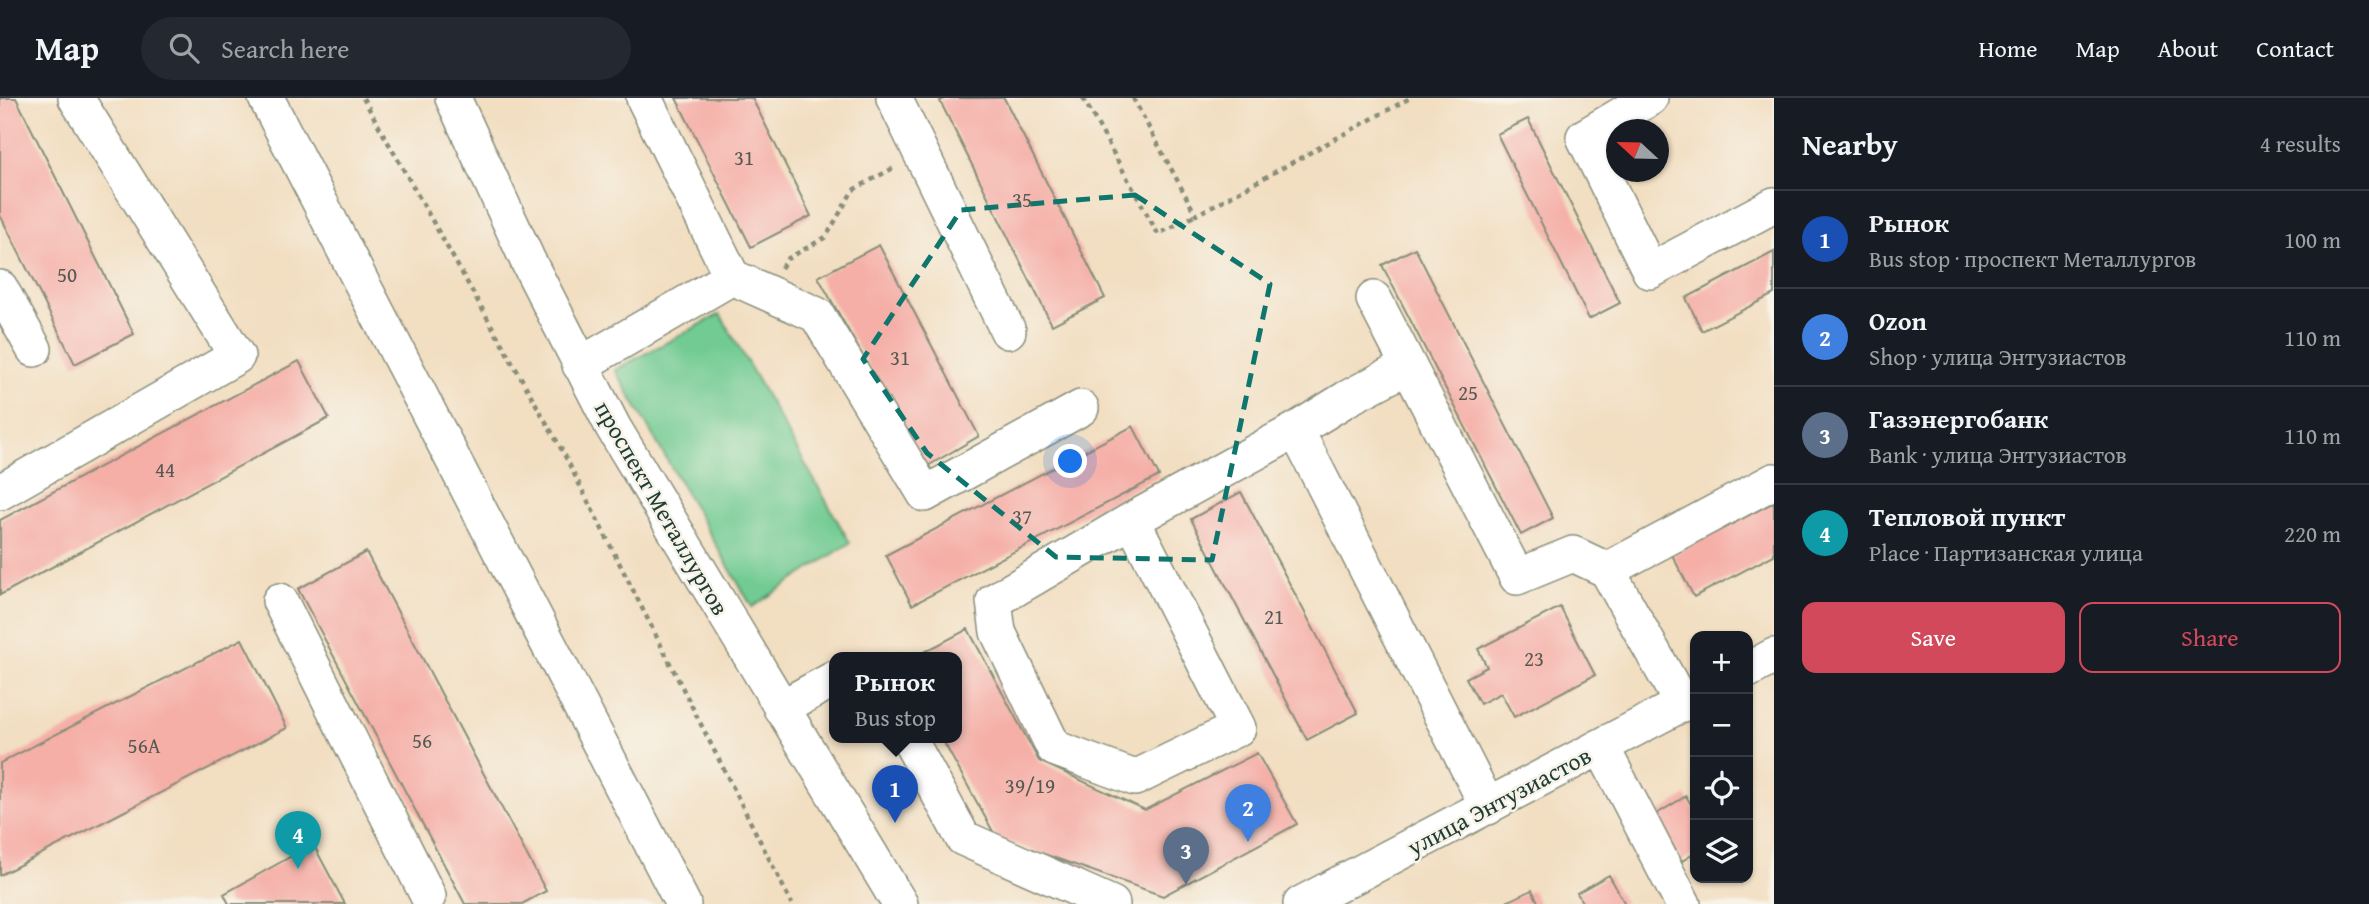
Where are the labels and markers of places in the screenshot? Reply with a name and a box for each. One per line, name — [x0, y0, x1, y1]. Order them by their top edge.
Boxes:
pin: 1 — [872, 765, 918, 823]
pin: 2 — [1225, 784, 1271, 842]
pin: 4 — [275, 811, 321, 869]
pin: 3 — [1163, 827, 1209, 885]

